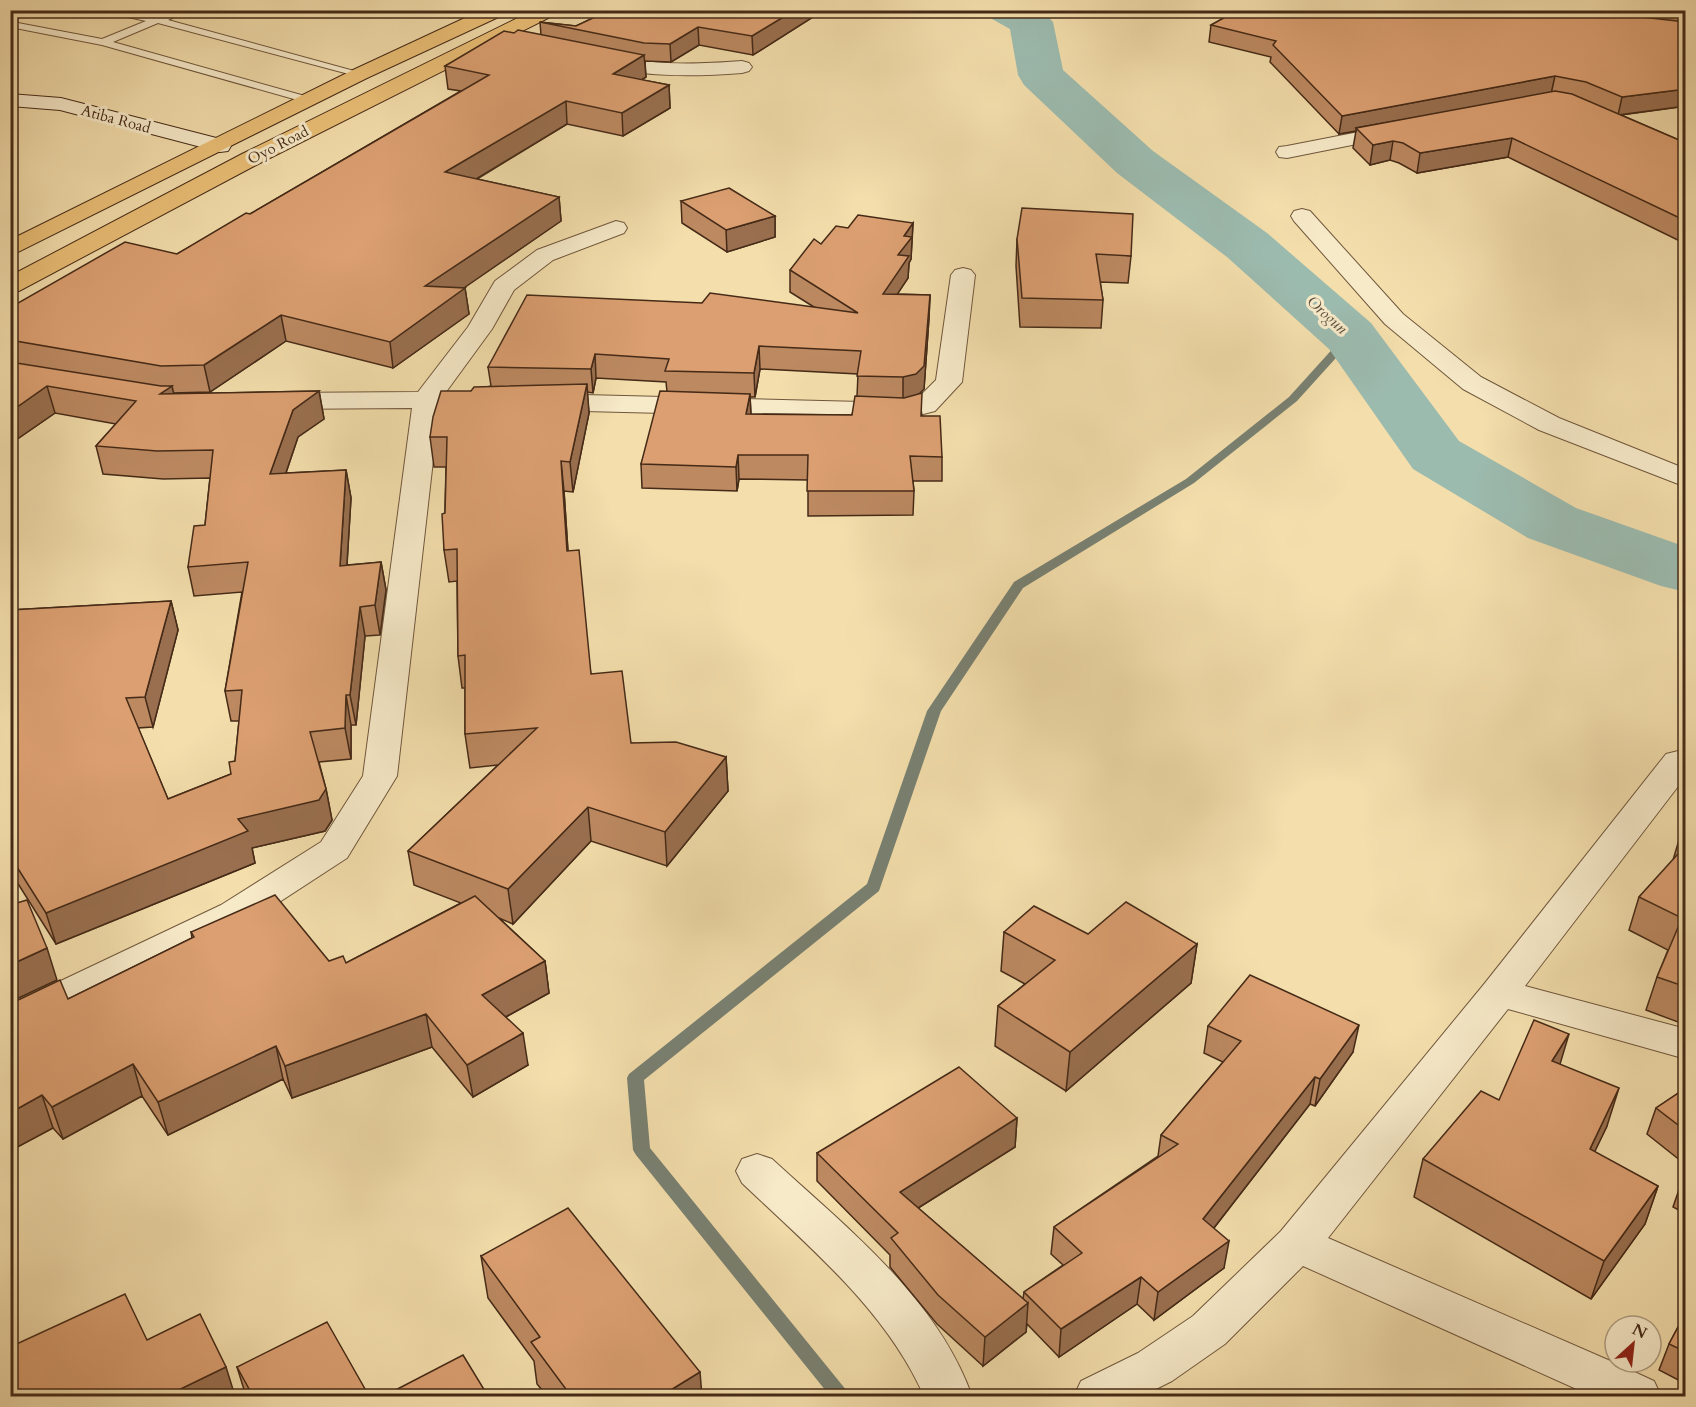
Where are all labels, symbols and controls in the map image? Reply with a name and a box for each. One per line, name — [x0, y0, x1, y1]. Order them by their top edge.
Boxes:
street label: Atiba Road — [79, 100, 153, 138]
street label: Oyo Road — [244, 121, 312, 169]
water label: Orogun — [1302, 291, 1352, 339]
north arrow — [1603, 1314, 1663, 1374]
text: N — [1628, 1319, 1651, 1345]

